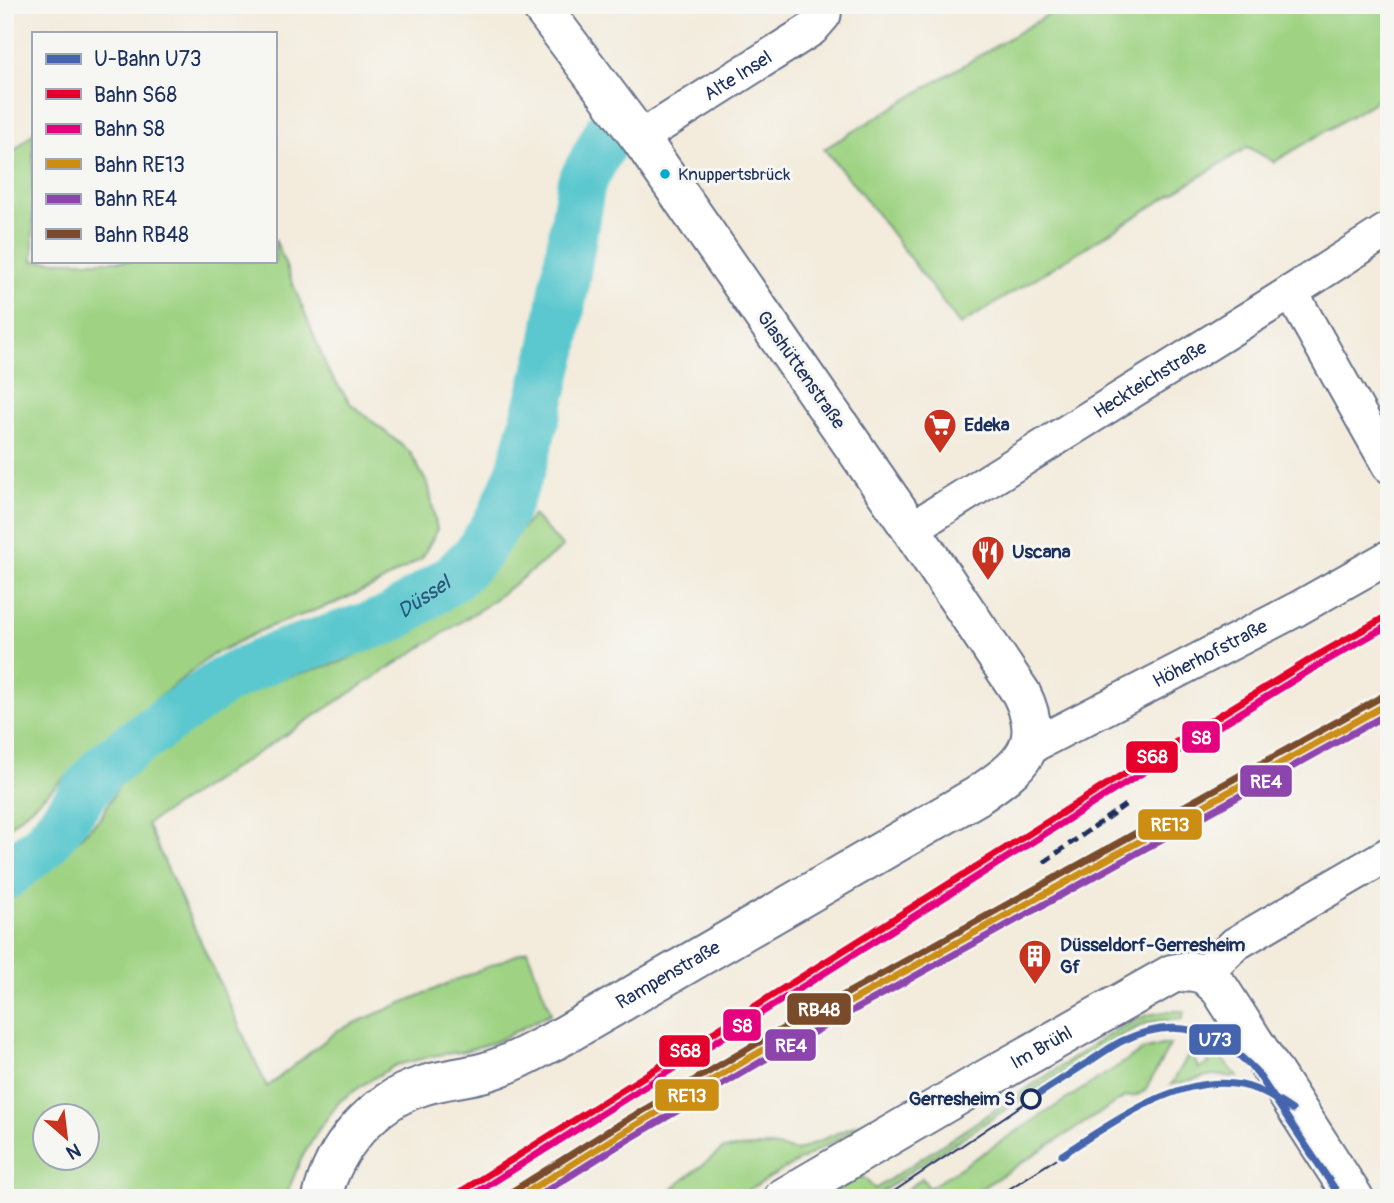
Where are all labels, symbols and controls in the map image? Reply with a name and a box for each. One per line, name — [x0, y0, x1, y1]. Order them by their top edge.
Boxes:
legend — [32, 32, 276, 262]
street label: Alte Insel — [699, 45, 777, 106]
text: U-Bahn U73 — [94, 46, 202, 73]
text: Bahn S68 — [94, 82, 177, 109]
text: Bahn S8 — [94, 116, 165, 143]
text: Bahn RE13 — [94, 152, 185, 179]
place label: Knuppertsbrück — [678, 164, 790, 185]
marker: Knuppertsbrück — [658, 167, 672, 181]
text: Bahn RE4 — [94, 186, 177, 213]
text: Bahn RB48 — [94, 222, 189, 249]
street label: Glashüttenstraße — [751, 306, 851, 434]
street label: Heckteichstraße — [1089, 335, 1212, 424]
supermarket icon: Edeka — [921, 406, 959, 455]
place label: Edeka — [964, 413, 1010, 437]
restaurant icon: Uscana — [969, 533, 1007, 582]
place label: Uscana — [1012, 540, 1071, 564]
water label: Düssel — [392, 569, 457, 624]
street label: Höherhofstraße — [1149, 614, 1272, 693]
line badge: S8 — [1181, 720, 1221, 754]
text: S8 — [1191, 726, 1212, 750]
line badge: S68 — [1125, 740, 1179, 774]
text: S68 — [1136, 745, 1168, 769]
line badge: RE4 — [1239, 764, 1293, 798]
text: RE4 — [1250, 770, 1282, 794]
line badge: RE13 — [1137, 808, 1203, 841]
text: RE13 — [1151, 813, 1189, 837]
place label: Düsseldorf-Gerresheim Gf — [1060, 933, 1246, 979]
street label: Rampenstraße — [612, 935, 725, 1015]
building icon: Düsseldorf-Gerresheim Gf — [1016, 937, 1054, 986]
line badge: RB48 — [786, 992, 852, 1026]
text: RB48 — [798, 998, 841, 1022]
line badge: S8 — [722, 1008, 762, 1042]
text: S8 — [732, 1014, 753, 1038]
street label: Im Brühl — [1006, 1021, 1077, 1075]
line badge: U73 — [1188, 1023, 1242, 1056]
line badge: RE4 — [764, 1028, 817, 1062]
text: U73 — [1198, 1028, 1232, 1052]
line badge: S68 — [658, 1034, 711, 1068]
text: RE4 — [775, 1034, 807, 1058]
text: S68 — [669, 1039, 701, 1063]
line badge: RE13 — [654, 1078, 720, 1112]
text: RE13 — [668, 1084, 706, 1108]
place label: Gerresheim S — [909, 1087, 1015, 1111]
marker: Gerresheim S — [1021, 1089, 1041, 1109]
north arrow — [32, 1102, 102, 1172]
text: N — [62, 1138, 85, 1165]

